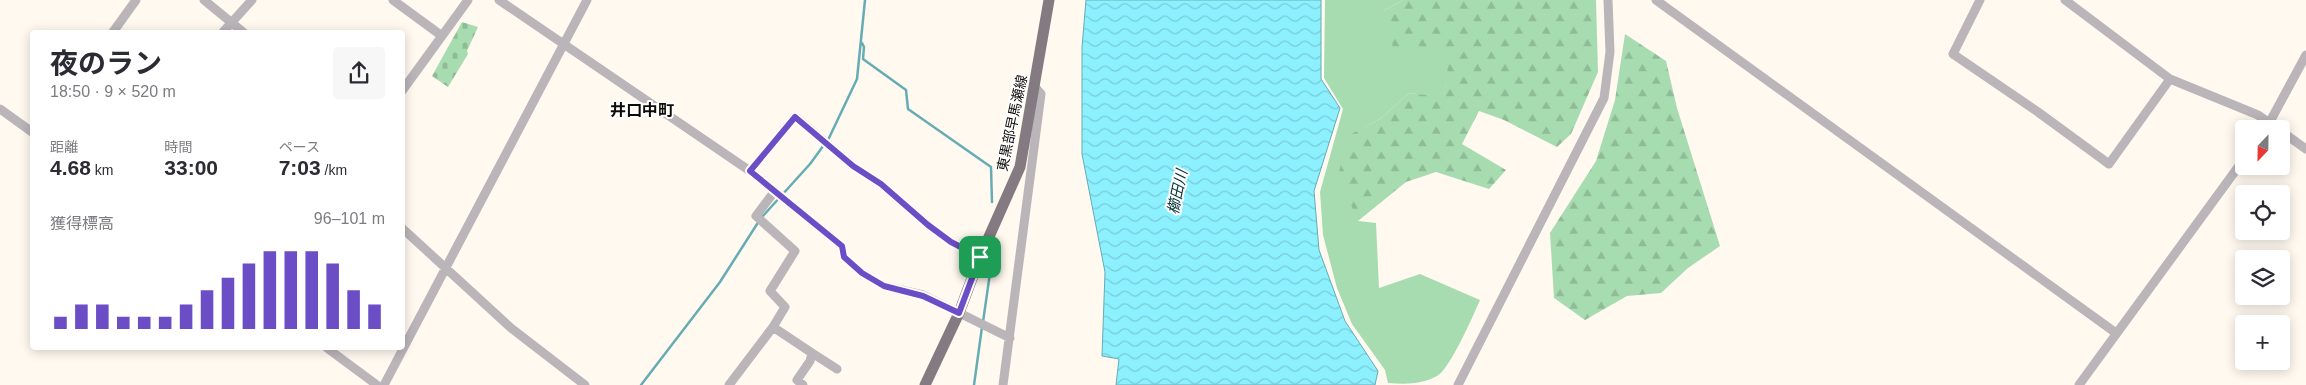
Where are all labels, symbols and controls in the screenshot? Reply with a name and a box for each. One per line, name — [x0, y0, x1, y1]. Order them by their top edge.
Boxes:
button: share — [333, 47, 385, 99]
text: 夜のラン — [50, 48, 162, 79]
street label: 東黒部早馬瀬線 — [994, 73, 1030, 173]
text: 18:50 · 9 × 520 m — [50, 83, 176, 100]
district label: 井口中町 — [610, 101, 674, 119]
north arrow — [2235, 120, 2290, 175]
map controls — [2235, 120, 2290, 370]
text: 距離 — [50, 139, 78, 155]
text: 時間 — [164, 139, 192, 155]
text: ペース — [279, 139, 320, 155]
text: 4.68 — [50, 156, 91, 179]
text: 33:00 — [164, 156, 218, 179]
text: 7:03 — [279, 156, 321, 179]
text: km — [91, 162, 113, 178]
text: /km — [321, 162, 347, 178]
water label: 櫛田川 — [1164, 166, 1190, 216]
button: locate — [2235, 185, 2290, 240]
text: 96–101 m — [314, 210, 385, 227]
text: 獲得標高 — [50, 215, 114, 232]
pin — [959, 236, 1001, 278]
icon: arrive — [966, 243, 994, 271]
button: layers — [2235, 250, 2290, 305]
button: + — [2235, 315, 2290, 370]

